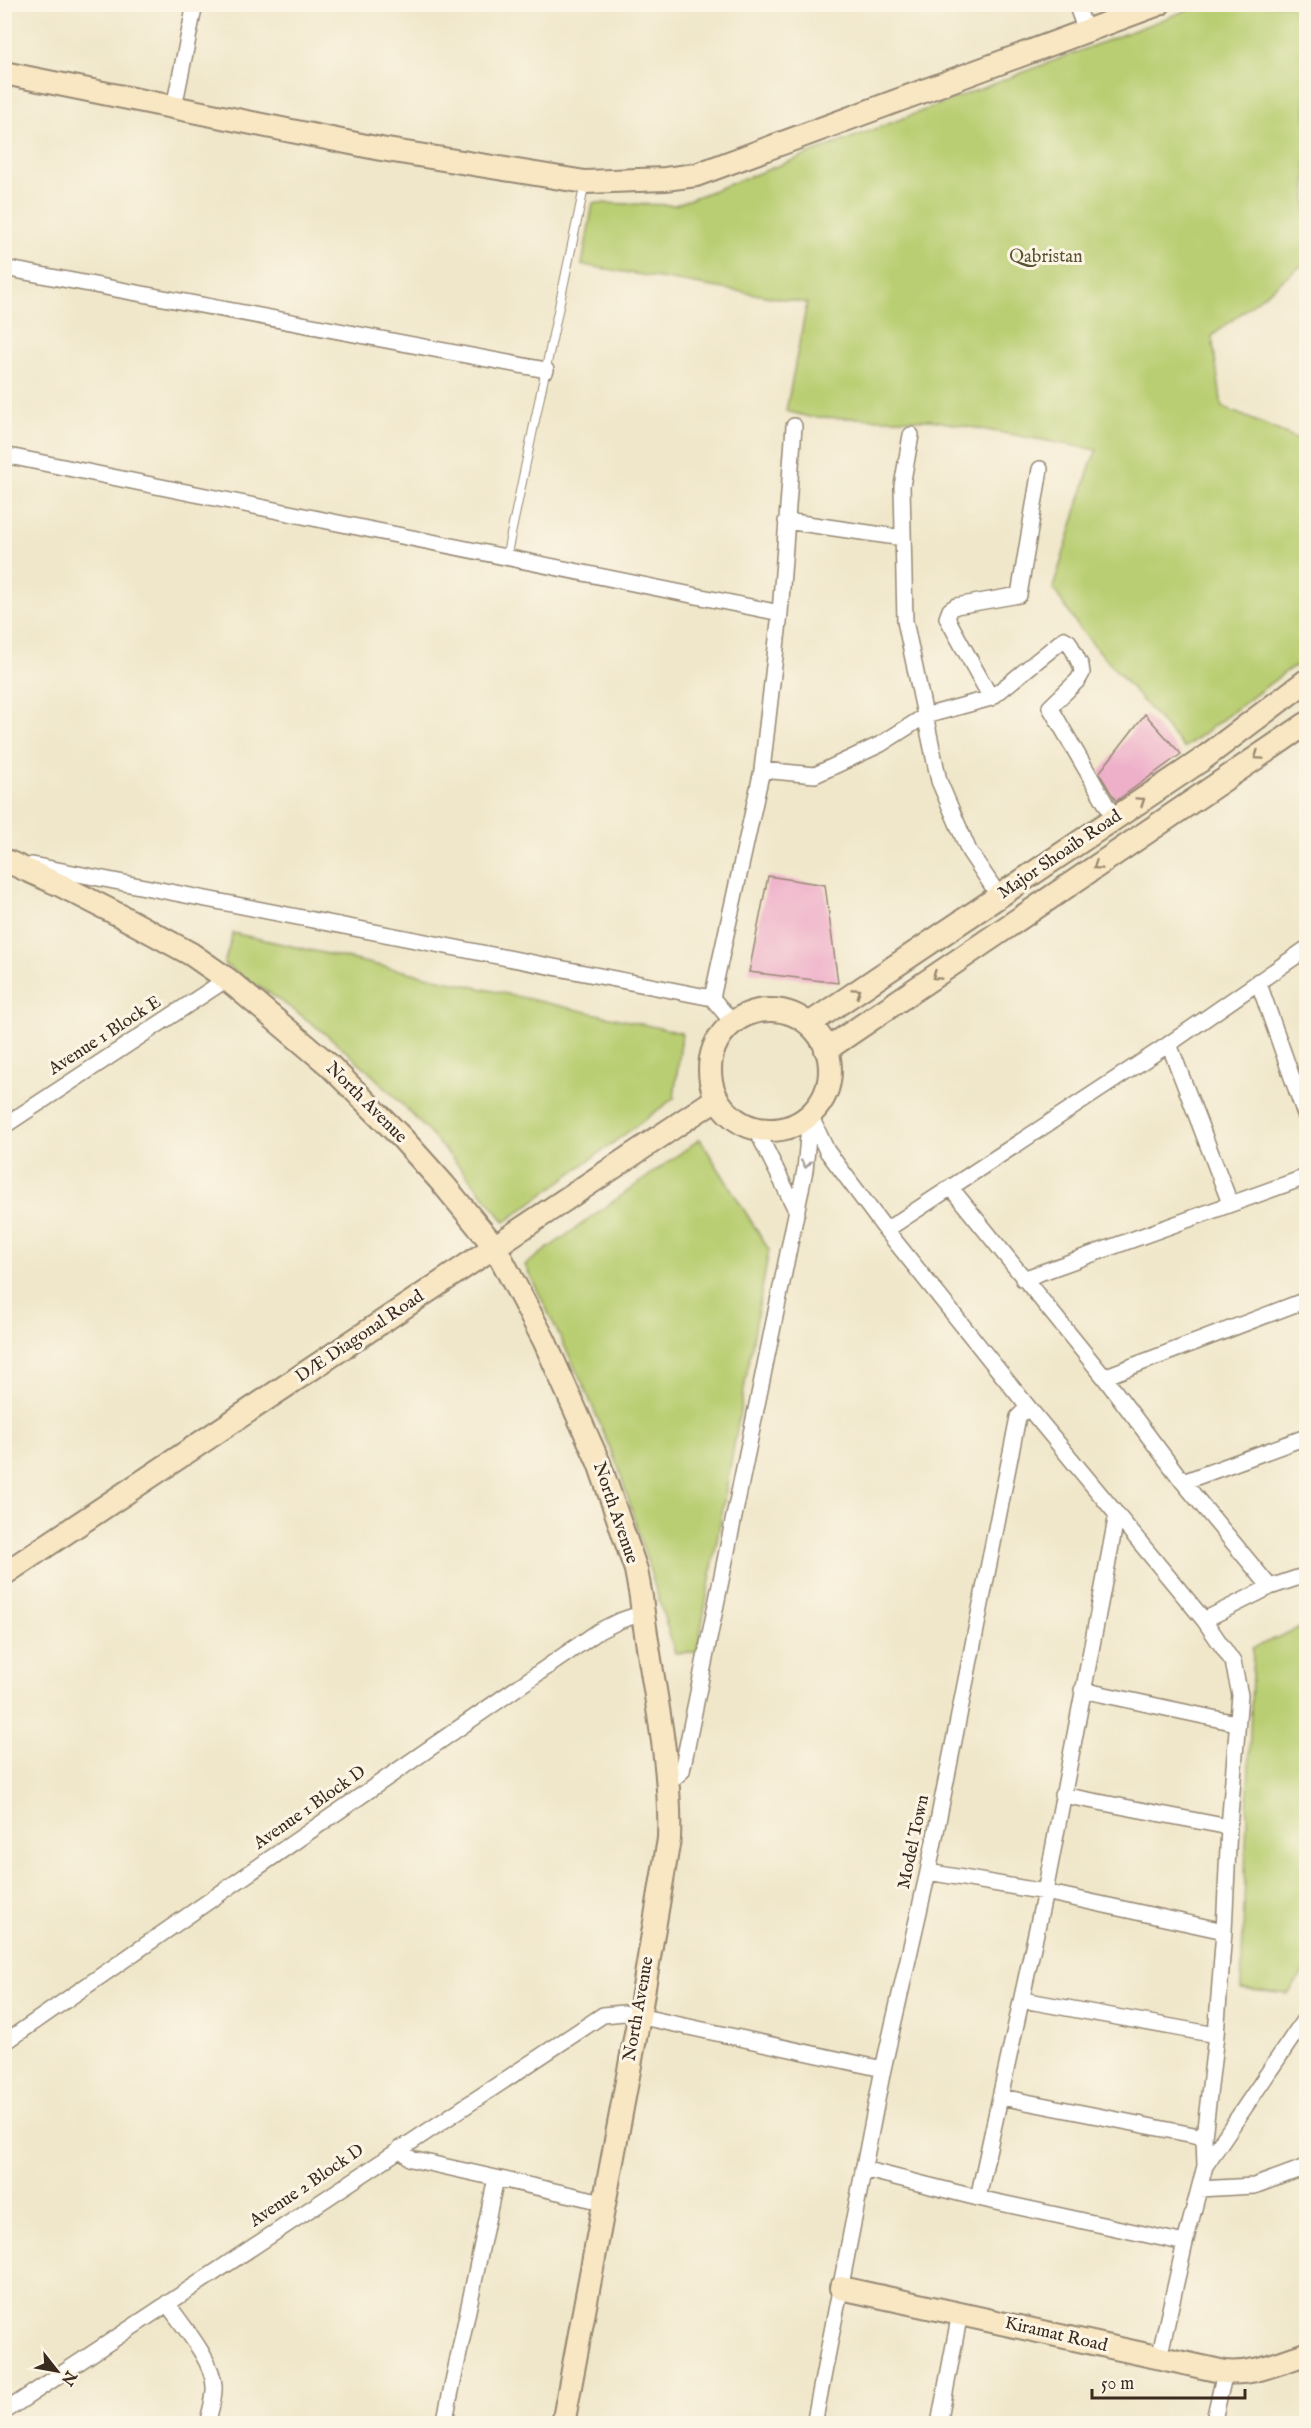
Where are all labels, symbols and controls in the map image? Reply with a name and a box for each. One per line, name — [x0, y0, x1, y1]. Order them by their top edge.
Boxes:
park label: Qabristan — [1009, 246, 1083, 269]
one-way arrow — [1254, 749, 1264, 761]
one-way arrow — [1135, 796, 1145, 808]
street label: Major Shoaib Road — [994, 805, 1127, 905]
one-way arrow — [1093, 859, 1104, 870]
one-way arrow — [931, 969, 942, 980]
one-way arrow — [851, 988, 862, 999]
street label: Avenue 1 Block E — [43, 991, 166, 1082]
street label: North Avenue — [320, 1057, 412, 1149]
one-way arrow — [800, 1159, 812, 1168]
street label: D/E Diagonal Road — [291, 1285, 429, 1389]
street label: North Avenue — [587, 1459, 643, 1567]
street label: Avenue 1 Block D — [249, 1761, 371, 1856]
street label: Model Town — [893, 1792, 935, 1891]
street label: North Avenue — [618, 1955, 660, 2063]
street label: Avenue 2 Block D — [244, 2139, 369, 2233]
street label: Kiramat Road — [1002, 2312, 1110, 2358]
north arrow — [27, 2341, 87, 2401]
scale bar — [1092, 2362, 1245, 2400]
text: N — [56, 2366, 81, 2389]
text: 50 m — [1101, 2373, 1134, 2396]

